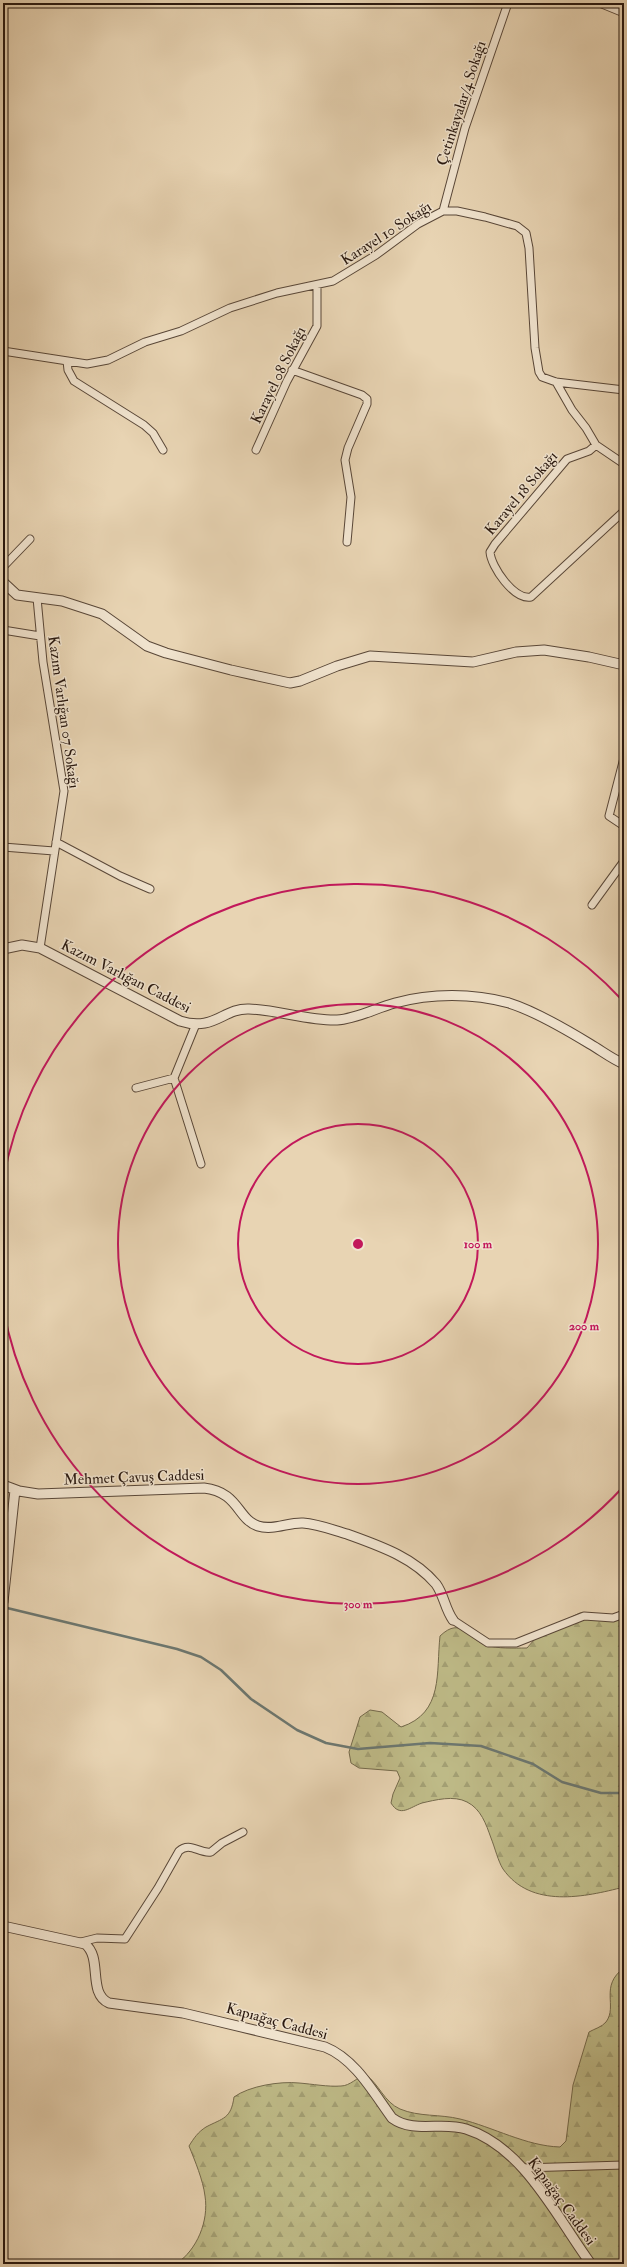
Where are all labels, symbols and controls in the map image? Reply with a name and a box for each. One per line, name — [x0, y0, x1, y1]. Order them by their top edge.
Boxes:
street label: Çetinkayalar/4 Sokağı — [432, 38, 491, 168]
street label: Karayel 10 Sokağı — [337, 197, 435, 270]
street label: Karayel 08 Sokağı — [247, 323, 310, 427]
street label: Karayel 18 Sokağı — [481, 448, 562, 539]
street label: Kazım Varlığan 07 Sokağı — [43, 635, 84, 790]
street label: Kazım Varlığan Caddesi — [58, 935, 194, 1017]
centre of rings — [351, 1237, 365, 1251]
text: 100 m — [464, 1237, 493, 1252]
text: 200 m — [569, 1319, 600, 1334]
street label: Mehmet Çavuş Caddesi — [63, 1466, 205, 1489]
text: 300 m — [344, 1597, 373, 1612]
street label: Kapıağaç Caddesi — [224, 1999, 330, 2045]
street label: Kapıağaç Caddesi — [522, 2153, 600, 2250]

